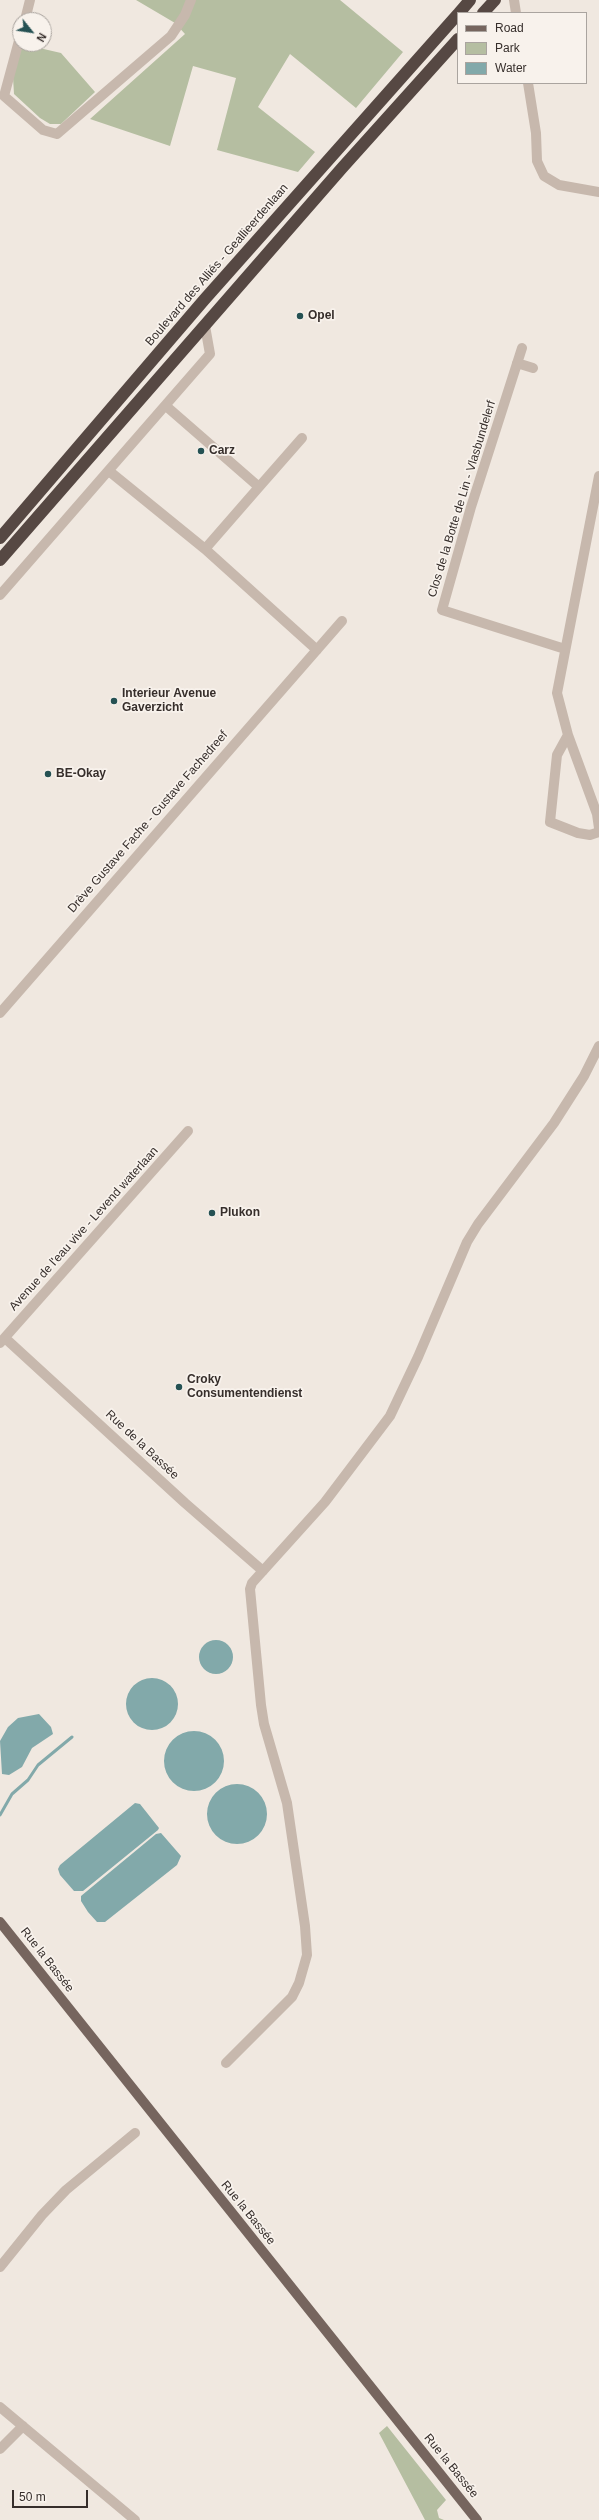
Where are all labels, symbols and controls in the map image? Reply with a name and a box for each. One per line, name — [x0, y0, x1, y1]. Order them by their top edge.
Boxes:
north arrow — [12, 12, 52, 52]
legend — [457, 12, 587, 84]
text: Road — [495, 21, 524, 35]
text: N — [34, 31, 49, 44]
text: Park — [495, 41, 520, 55]
text: Water — [495, 61, 527, 75]
street label: Boulevard des Alliés - Geallieerdenlaan — [143, 181, 291, 349]
place label: Opel — [308, 309, 335, 323]
marker: Opel — [295, 311, 305, 321]
street label: Clos de la Botte de Lin - Vlasbundelerf — [425, 399, 499, 599]
place label: Carz — [209, 444, 235, 458]
marker: Carz — [196, 446, 206, 456]
place label: Interieur Avenue Gaverzicht — [122, 687, 216, 715]
marker: Interieur Avenue Gaverzicht — [109, 696, 119, 706]
street label: Drève Gustave Fache - Gustave Fachedreef — [65, 728, 231, 916]
place label: BE-Okay — [56, 767, 106, 781]
marker: BE-Okay — [43, 769, 53, 779]
street label: Avenue de l'eau vive - Levend waterlaan — [7, 1144, 161, 1314]
place label: Plukon — [220, 1206, 260, 1220]
marker: Plukon — [207, 1208, 217, 1218]
place label: Croky Consumentendienst — [187, 1373, 302, 1401]
marker: Croky Consumentendienst — [174, 1382, 184, 1392]
street label: Rue de la Bassée — [102, 1407, 182, 1483]
street label: Rue la Bassée — [17, 1925, 77, 1995]
street label: Rue la Bassée — [218, 2178, 278, 2248]
street label: Rue la Bassée — [421, 2431, 481, 2501]
scale bar — [14, 2482, 90, 2508]
text: 50 m — [19, 2490, 46, 2504]

